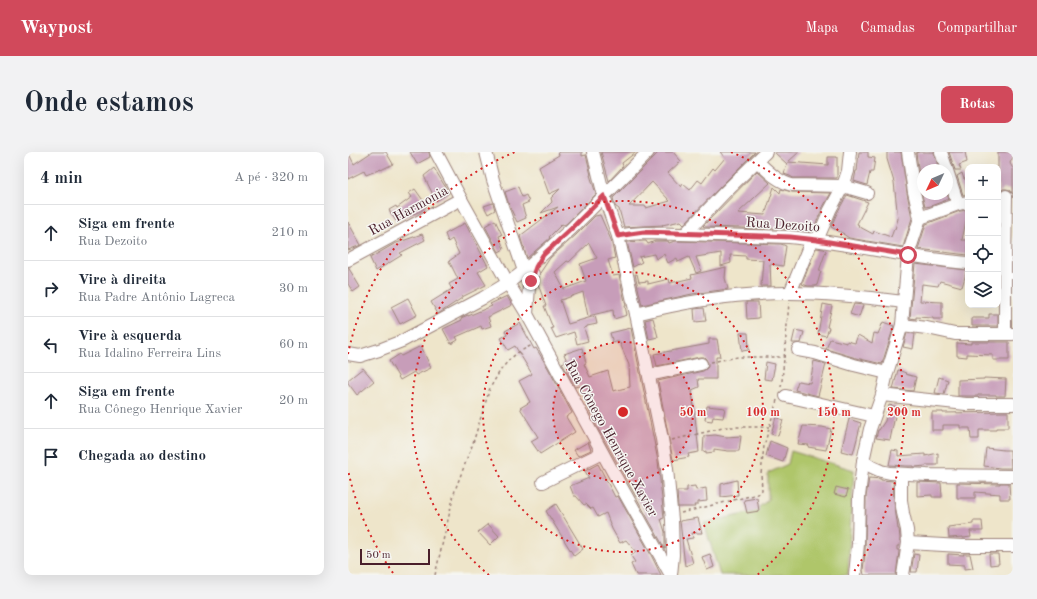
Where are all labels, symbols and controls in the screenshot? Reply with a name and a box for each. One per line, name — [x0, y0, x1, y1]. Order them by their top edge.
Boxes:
text: Waypost — [20, 19, 93, 38]
text: Mapa — [805, 21, 838, 35]
text: Camadas — [860, 21, 915, 35]
text: Compartilhar — [937, 21, 1017, 35]
button: Rotas — [941, 86, 1013, 123]
text: Onde estamos — [24, 90, 194, 118]
north arrow — [917, 164, 953, 200]
map controls — [965, 164, 1001, 308]
button: + — [965, 164, 1001, 200]
text: 4 min — [40, 170, 83, 187]
text: A pé · 320 m — [234, 171, 308, 184]
street label: Rua Harmonia — [366, 183, 451, 238]
button: − — [965, 200, 1001, 236]
street label: Rua Dezoito — [745, 215, 821, 235]
text: Siga em frente — [78, 217, 175, 232]
icon: ahead — [40, 222, 62, 244]
text: 210 m — [271, 226, 308, 239]
text: Rua Dezoito — [78, 235, 147, 248]
button: locate — [965, 236, 1001, 272]
route start — [899, 246, 917, 264]
route end — [522, 272, 540, 290]
button: layers — [965, 272, 1001, 308]
text: Vire à direita — [78, 273, 166, 288]
icon: right — [40, 278, 62, 300]
text: 30 m — [279, 282, 308, 295]
text: Rua Padre Antônio Lagreca — [78, 291, 235, 304]
text: Vire à esquerda — [78, 329, 182, 344]
icon: left — [40, 334, 62, 356]
text: 60 m — [279, 338, 308, 351]
text: Rua Idalino Ferreira Lins — [78, 347, 221, 360]
street label: Rua Cônego Henrique Xavier — [562, 358, 660, 519]
text: Siga em frente — [78, 385, 175, 400]
icon: ahead — [40, 390, 62, 412]
text: 20 m — [279, 394, 308, 407]
text: Rua Cônego Henrique Xavier — [78, 403, 242, 416]
centre of rings — [616, 405, 630, 419]
text: 50 m — [680, 406, 707, 419]
text: 150 m — [817, 406, 851, 419]
text: 100 m — [746, 407, 780, 419]
text: 200 m — [887, 407, 921, 419]
icon: arrive — [40, 446, 62, 468]
text: Chegada ao destino — [78, 449, 206, 464]
scale bar — [360, 547, 430, 566]
text: 50 m — [366, 550, 391, 561]

